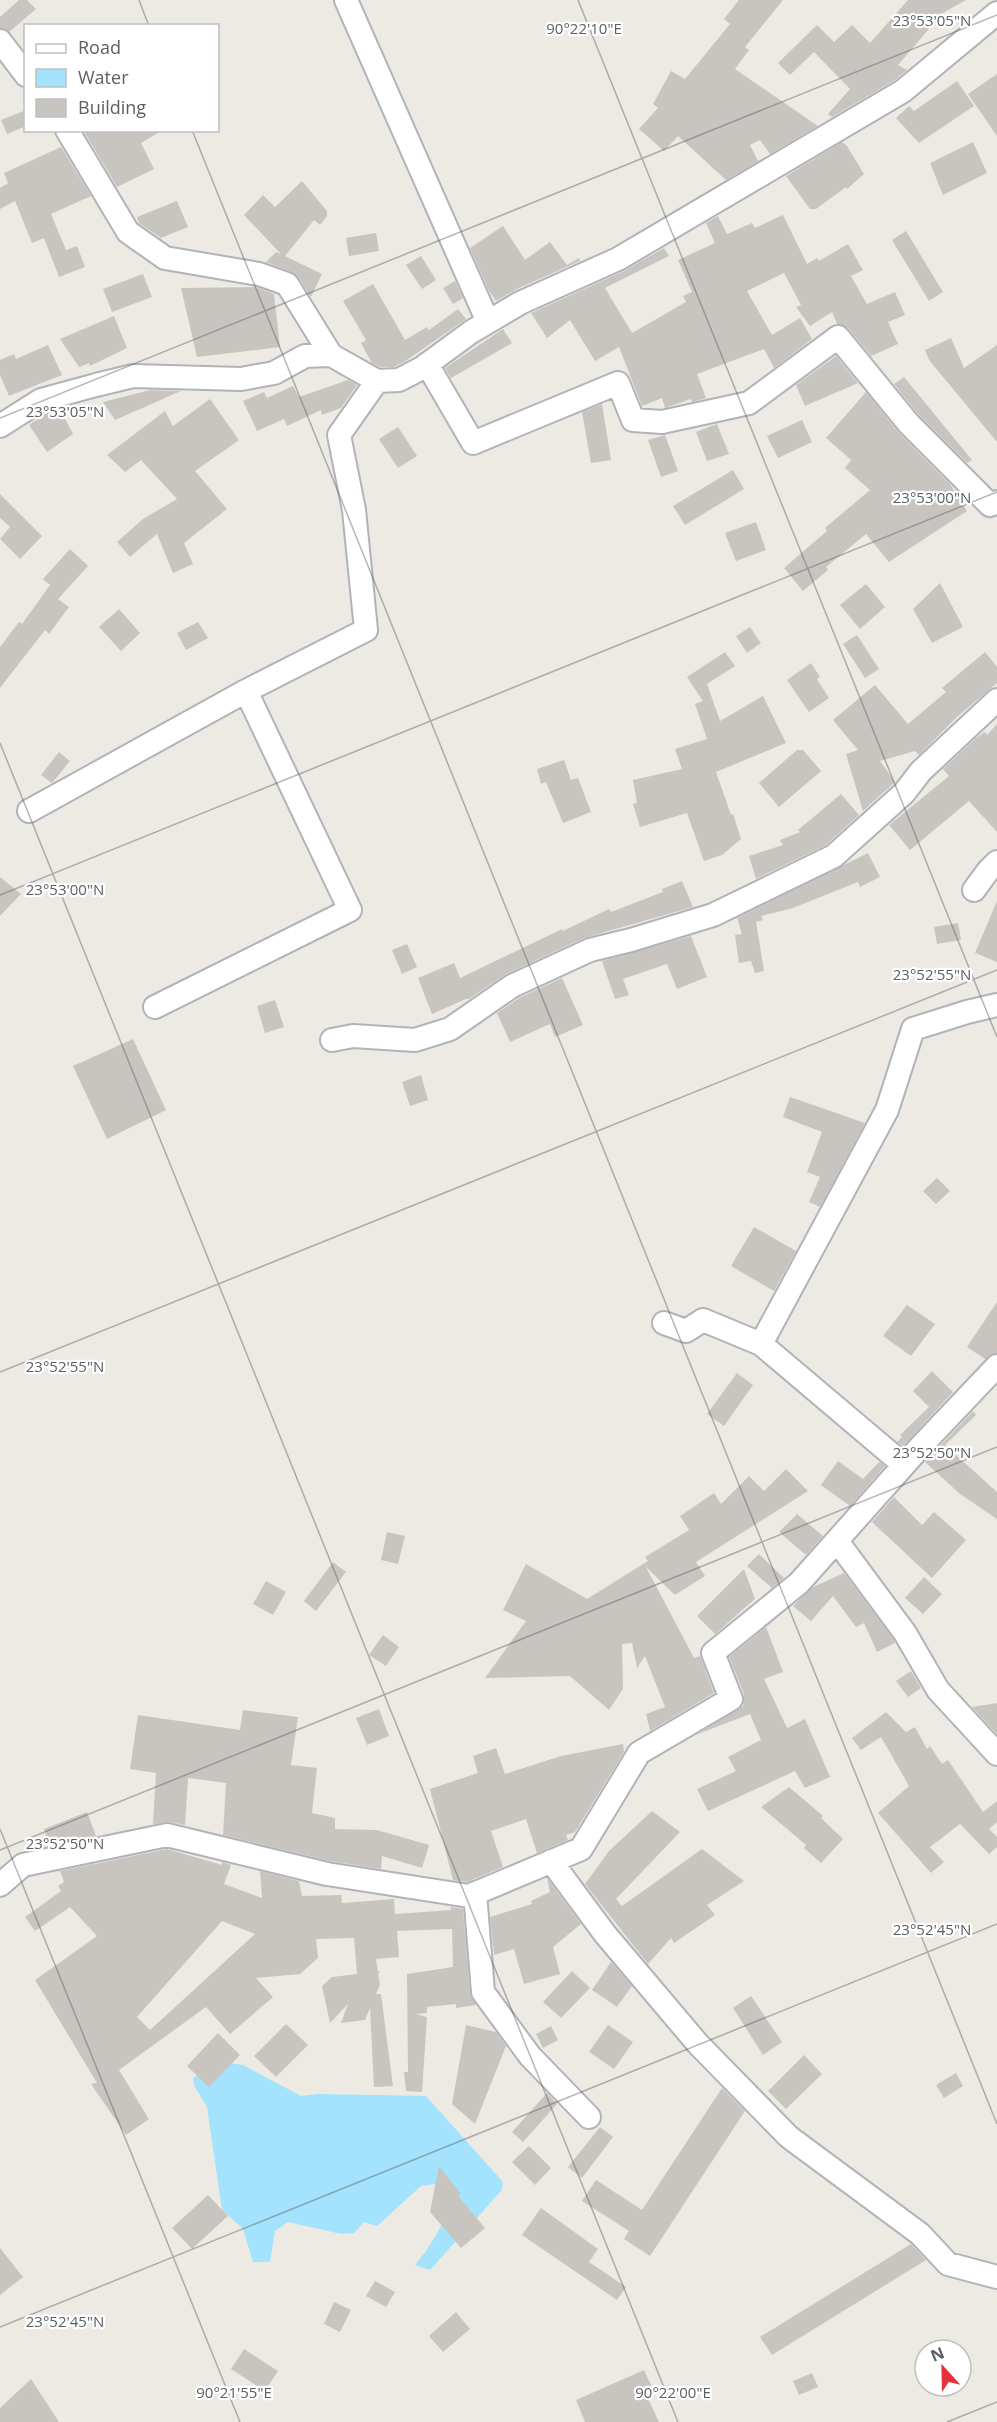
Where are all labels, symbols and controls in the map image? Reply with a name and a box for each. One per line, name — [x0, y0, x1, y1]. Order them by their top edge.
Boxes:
text: 23°53'05"N — [893, 10, 971, 30]
text: 90°22'10"E — [546, 18, 622, 38]
legend — [24, 24, 219, 132]
text: Road — [78, 35, 121, 59]
text: Water — [78, 65, 129, 89]
text: Building — [78, 95, 146, 119]
text: 23°53'05"N — [26, 401, 104, 421]
text: 23°53'00"N — [893, 487, 971, 507]
text: 23°53'00"N — [26, 879, 104, 899]
text: 23°52'55"N — [893, 964, 971, 984]
text: 23°52'55"N — [26, 1356, 104, 1376]
text: 23°52'50"N — [893, 1442, 971, 1462]
text: 23°52'50"N — [26, 1833, 104, 1853]
text: 23°52'45"N — [893, 1919, 971, 1939]
text: 23°52'45"N — [26, 2311, 104, 2331]
north arrow — [913, 2338, 973, 2398]
text: N — [927, 2341, 948, 2367]
text: 90°21'55"E — [196, 2382, 272, 2402]
text: 90°22'00"E — [635, 2382, 711, 2402]

